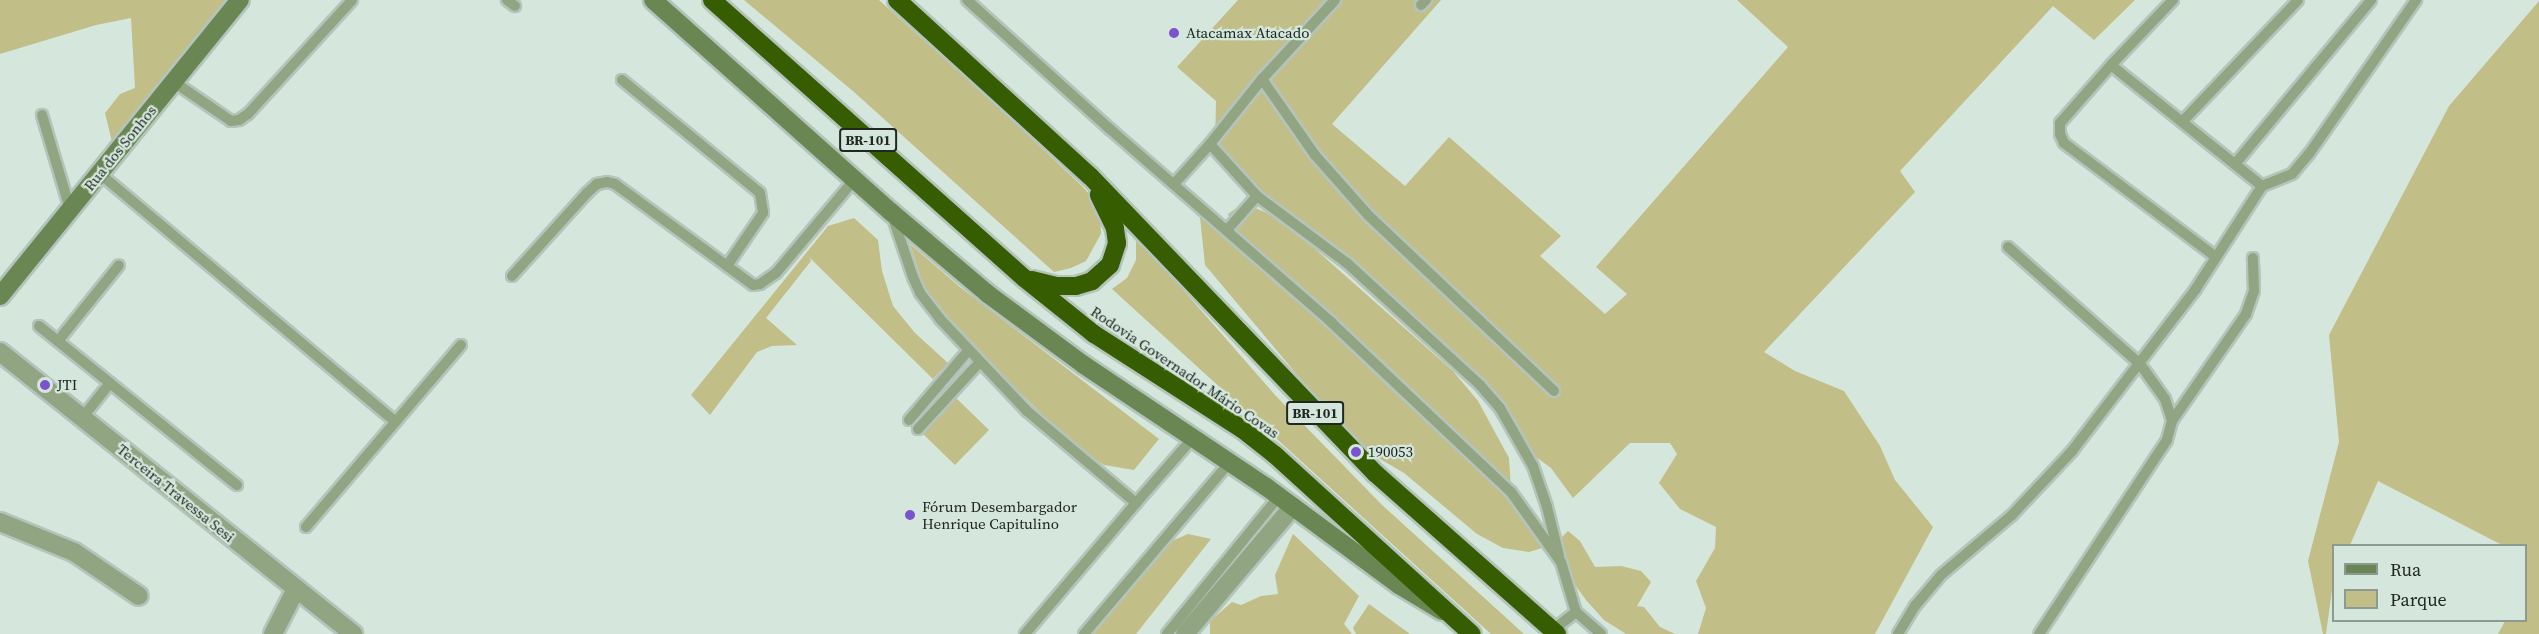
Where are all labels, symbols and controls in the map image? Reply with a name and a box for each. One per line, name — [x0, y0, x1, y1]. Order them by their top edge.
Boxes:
place label: Atacamax Atacado — [1186, 24, 1309, 42]
marker: Atacamax Atacado — [1167, 26, 1181, 40]
street label: Rua dos Sonhos — [80, 102, 160, 194]
road number: BR-101 — [838, 129, 898, 151]
street label: Rodovia Governador Mário Covas — [1087, 302, 1283, 442]
place label: JTI — [57, 376, 77, 394]
marker: JTI — [38, 378, 52, 392]
road number: BR-101 — [1285, 402, 1345, 424]
street label: Terceira Travessa Sesi — [114, 440, 238, 546]
place label: 190053 — [1368, 443, 1413, 461]
marker: 190053 — [1349, 445, 1363, 459]
place label: Fórum Desembargador Henrique Capitulino — [922, 497, 1077, 532]
marker: Fórum Desembargador Henrique Capitulino — [903, 508, 917, 522]
legend — [2332, 544, 2527, 622]
text: Rua — [2390, 557, 2421, 582]
text: Parque — [2390, 587, 2447, 612]

